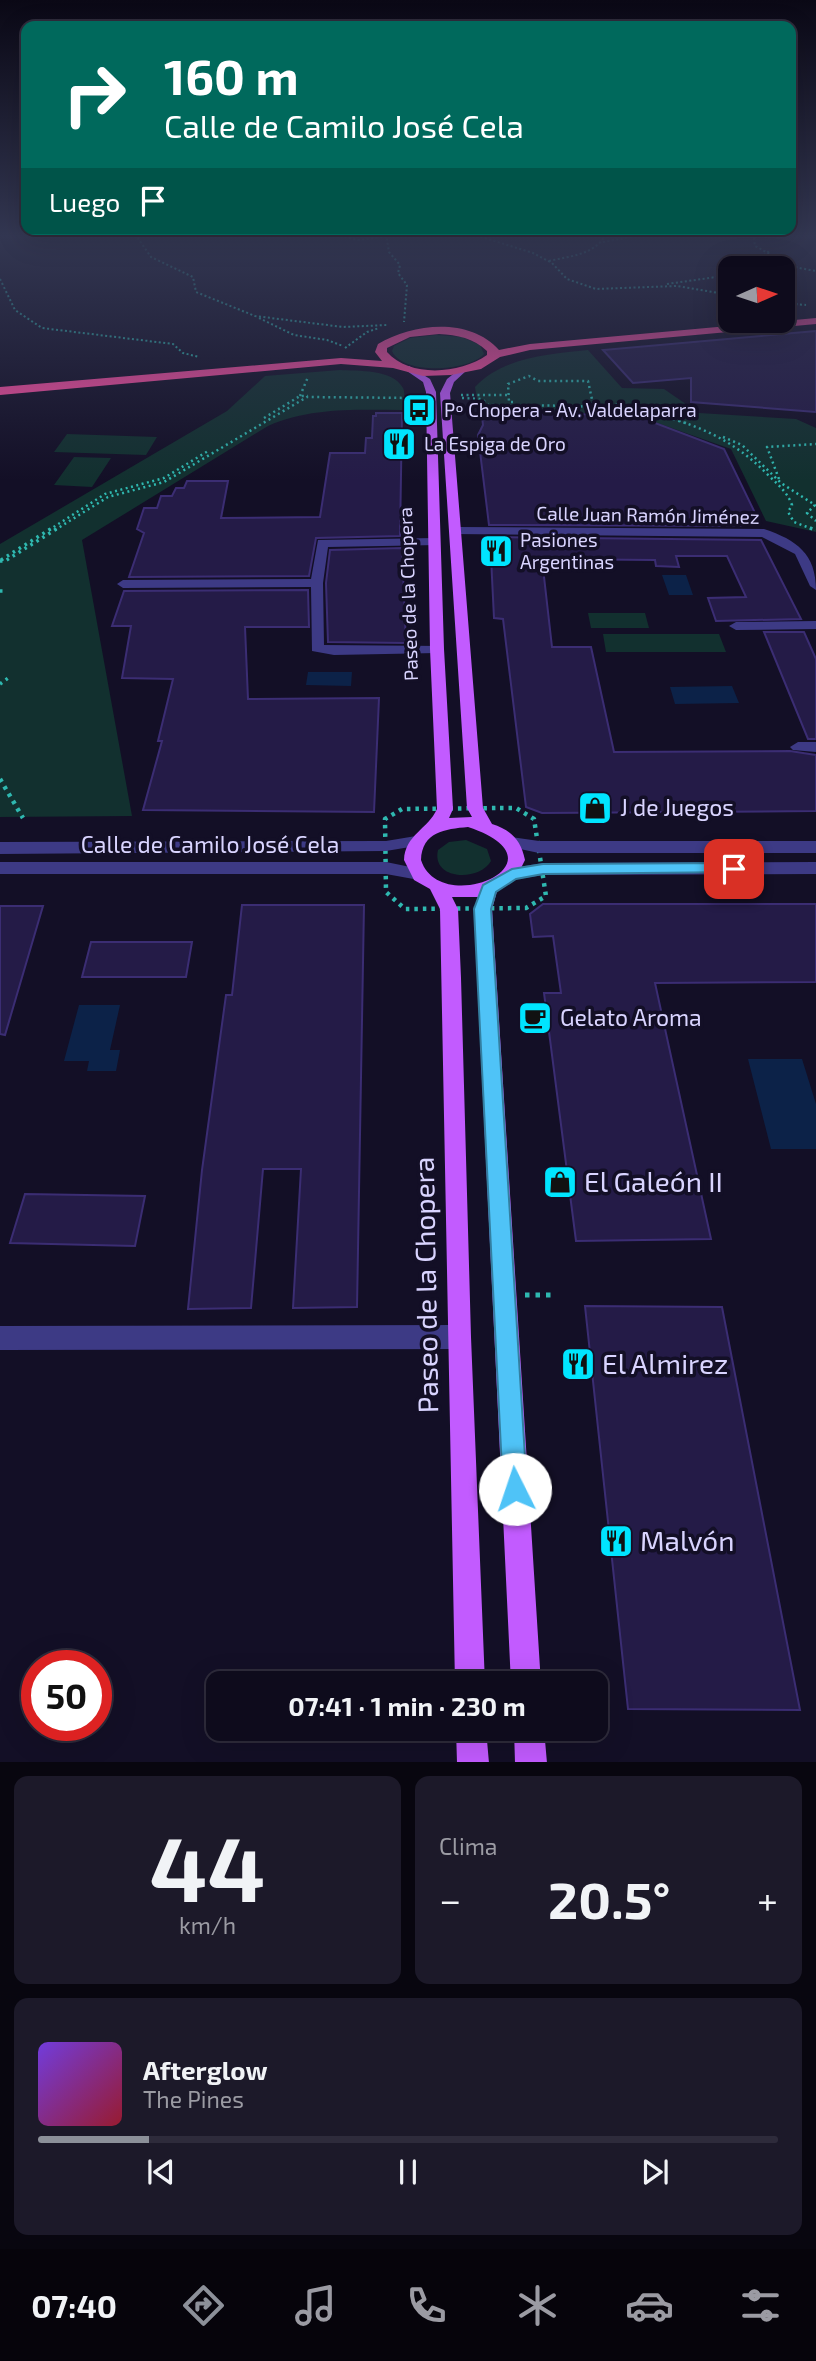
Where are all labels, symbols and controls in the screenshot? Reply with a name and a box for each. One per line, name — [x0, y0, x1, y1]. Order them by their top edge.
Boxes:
text: 160 m — [164, 46, 299, 105]
icon: right — [49, 49, 140, 140]
text: Calle de Camilo José Cela — [164, 106, 524, 144]
icon: arrive — [134, 182, 172, 220]
text: Luego — [49, 186, 120, 217]
north arrow — [718, 256, 794, 332]
map controls — [718, 256, 795, 333]
bus stop icon: Pº Chopera - Av. Valdelaparra — [400, 391, 438, 429]
place label: Pº Chopera - Av. Valdelaparra — [444, 398, 697, 421]
restaurant icon: La Espiga de Oro — [380, 425, 418, 463]
place label: La Espiga de Oro — [424, 432, 566, 455]
street label: Calle Juan Ramón Jiménez — [536, 501, 760, 528]
street label: Paseo de la Chopera — [393, 507, 422, 681]
place label: Pasiones Argentinas — [520, 528, 614, 573]
restaurant icon: Pasiones Argentinas — [477, 532, 515, 570]
shop icon: J de Juegos — [576, 789, 614, 827]
place label: J de Juegos — [620, 793, 734, 821]
street label: Calle de Camilo José Cela — [81, 830, 339, 858]
pin — [704, 839, 764, 899]
icon: arrive — [715, 850, 753, 888]
cafe icon: Gelato Aroma — [516, 999, 554, 1037]
place label: Gelato Aroma — [560, 1003, 702, 1031]
street label: Paseo de la Chopera — [406, 1157, 444, 1414]
shop icon: El Galeón II — [541, 1163, 579, 1201]
place label: El Galeón II — [584, 1164, 723, 1198]
restaurant icon: El Almirez — [559, 1345, 597, 1383]
place label: El Almirez — [602, 1346, 728, 1380]
position arrow — [478, 1452, 552, 1526]
restaurant icon: Malvón — [597, 1522, 635, 1560]
place label: Malvón — [640, 1523, 734, 1557]
speed limit sign: 50 — [21, 1650, 112, 1741]
text: 07:41 · 1 min · 230 m — [288, 1690, 526, 1721]
text: 44 — [150, 1811, 265, 1920]
text: Clima — [439, 1832, 497, 1860]
text: 20.5° — [548, 1867, 670, 1929]
text: − — [439, 1876, 461, 1922]
text: + — [757, 1876, 778, 1922]
text: km/h — [179, 1911, 236, 1939]
text: Afterglow — [143, 2054, 268, 2085]
text: The Pines — [143, 2085, 244, 2113]
icon: previous — [142, 2153, 180, 2191]
icon: pause — [389, 2153, 427, 2191]
icon: next — [636, 2153, 674, 2191]
icon: directions — [179, 2281, 228, 2330]
icon: music — [291, 2281, 340, 2330]
icon: phone — [402, 2281, 451, 2330]
icon: climate — [513, 2281, 562, 2330]
icon: car — [625, 2281, 674, 2330]
icon: filters — [736, 2281, 785, 2330]
text: 07:40 — [31, 2286, 117, 2324]

